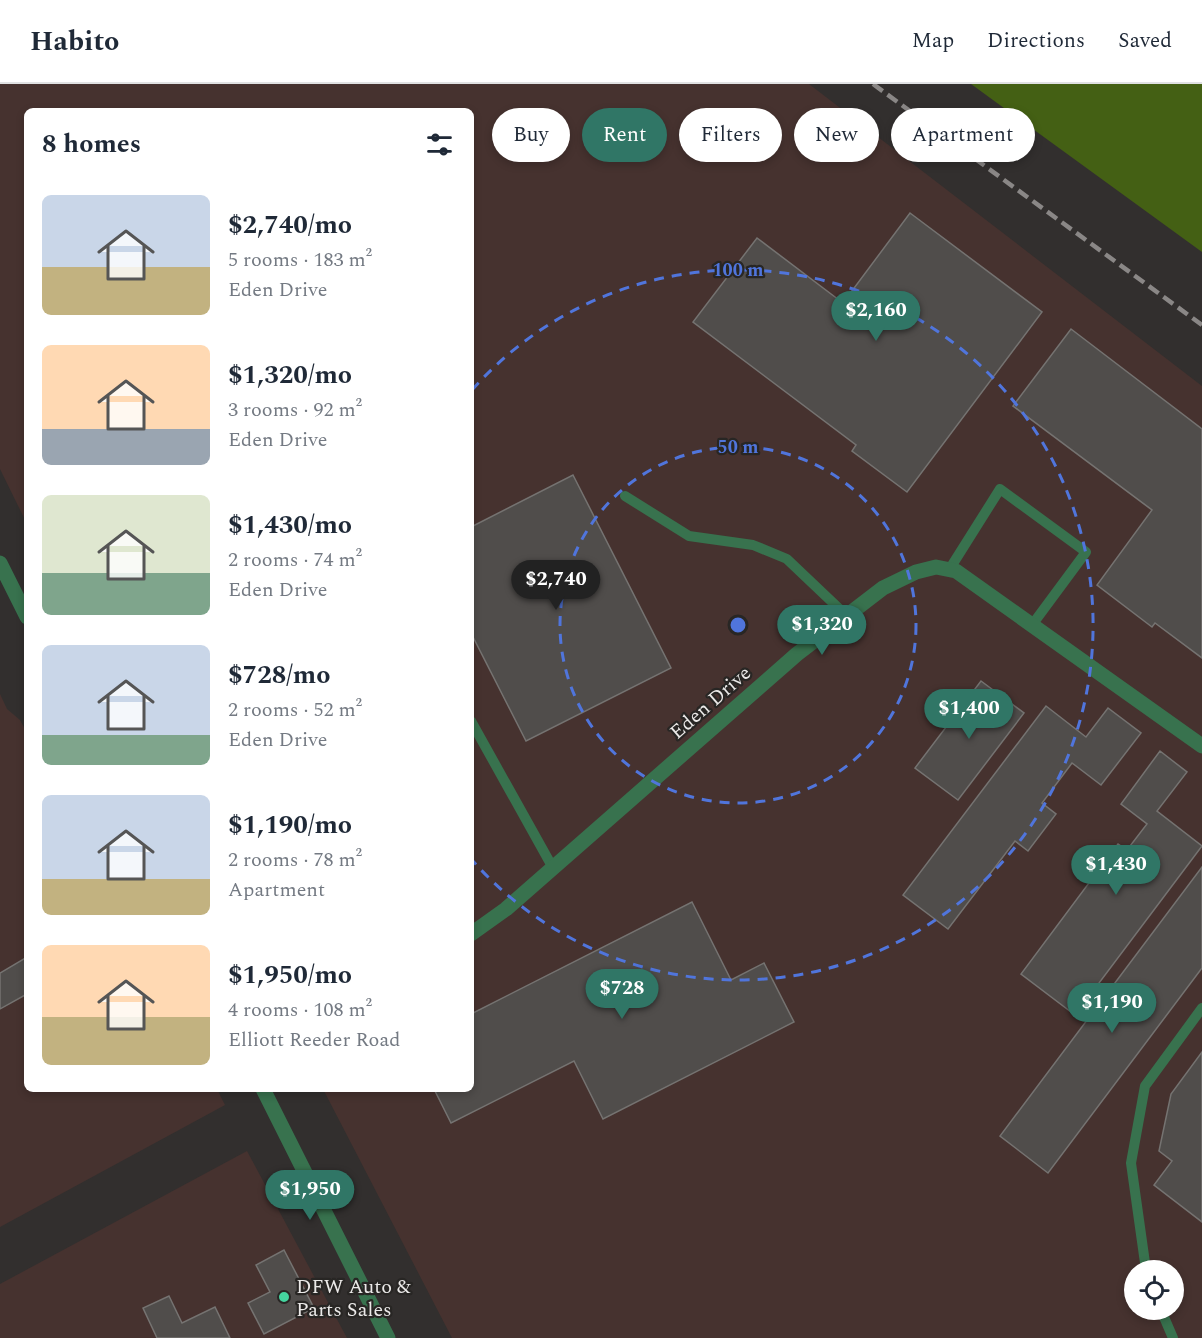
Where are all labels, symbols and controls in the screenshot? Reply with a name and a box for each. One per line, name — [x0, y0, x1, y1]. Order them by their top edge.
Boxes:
text: Habito — [30, 20, 119, 63]
text: Map — [912, 25, 954, 57]
text: Directions — [987, 25, 1085, 57]
text: Saved — [1118, 25, 1172, 57]
chip: Buy — [492, 108, 570, 162]
chip: Rent — [582, 108, 667, 162]
chip: Filters — [679, 108, 782, 162]
chip: New — [794, 108, 879, 162]
chip: Apartment — [891, 108, 1035, 162]
text: 8 homes — [42, 124, 141, 164]
icon: filters — [423, 128, 456, 161]
text: $2,740/mo — [228, 205, 352, 245]
icon: home — [90, 219, 162, 291]
text: 5 rooms · 183 m² — [228, 245, 372, 275]
text: 100 m — [712, 257, 764, 284]
text: Eden Drive — [228, 275, 328, 305]
pin: $2,160 — [827, 291, 925, 342]
text: $2,160 — [845, 295, 907, 325]
text: $1,320/mo — [228, 355, 352, 395]
icon: home — [90, 369, 162, 441]
text: 3 rooms · 92 m² — [228, 395, 362, 425]
text: Eden Drive — [228, 425, 328, 455]
text: 50 m — [718, 434, 758, 461]
text: $1,430/mo — [228, 505, 352, 545]
icon: home — [90, 519, 162, 591]
text: 2 rooms · 74 m² — [228, 545, 362, 575]
pin: $2,740 — [507, 560, 605, 611]
text: $2,740 — [525, 564, 587, 594]
text: Eden Drive — [228, 575, 328, 605]
pin: $1,320 — [773, 605, 871, 656]
text: $1,320 — [791, 609, 853, 639]
centre of rings — [728, 615, 748, 635]
text: $728/mo — [228, 655, 331, 695]
street label: Eden Drive — [663, 659, 758, 747]
icon: home — [90, 669, 162, 741]
pin: $1,400 — [920, 689, 1018, 740]
text: $1,400 — [938, 693, 1000, 723]
text: 2 rooms · 52 m² — [228, 695, 362, 725]
text: Eden Drive — [228, 725, 328, 755]
text: $1,190/mo — [228, 805, 352, 845]
icon: home — [90, 819, 162, 891]
text: 2 rooms · 78 m² — [228, 845, 362, 875]
pin: $1,430 — [1067, 845, 1165, 896]
text: $1,430 — [1085, 849, 1147, 879]
text: Apartment — [228, 875, 325, 905]
text: $1,950/mo — [228, 955, 352, 995]
icon: home — [90, 969, 162, 1041]
pin: $728 — [586, 969, 658, 1020]
text: $728 — [600, 973, 644, 1003]
pin: $1,190 — [1063, 983, 1161, 1034]
text: $1,190 — [1081, 987, 1143, 1017]
text: 4 rooms · 108 m² — [228, 995, 372, 1025]
text: Elliott Reeder Road — [228, 1025, 400, 1055]
pin: $1,950 — [261, 1170, 359, 1221]
text: $1,950 — [279, 1174, 341, 1204]
map controls — [1124, 1260, 1184, 1320]
button: locate — [1124, 1260, 1184, 1320]
place label: DFW Auto & Parts Sales — [296, 1272, 411, 1325]
marker: DFW Auto & Parts Sales — [277, 1290, 291, 1304]

